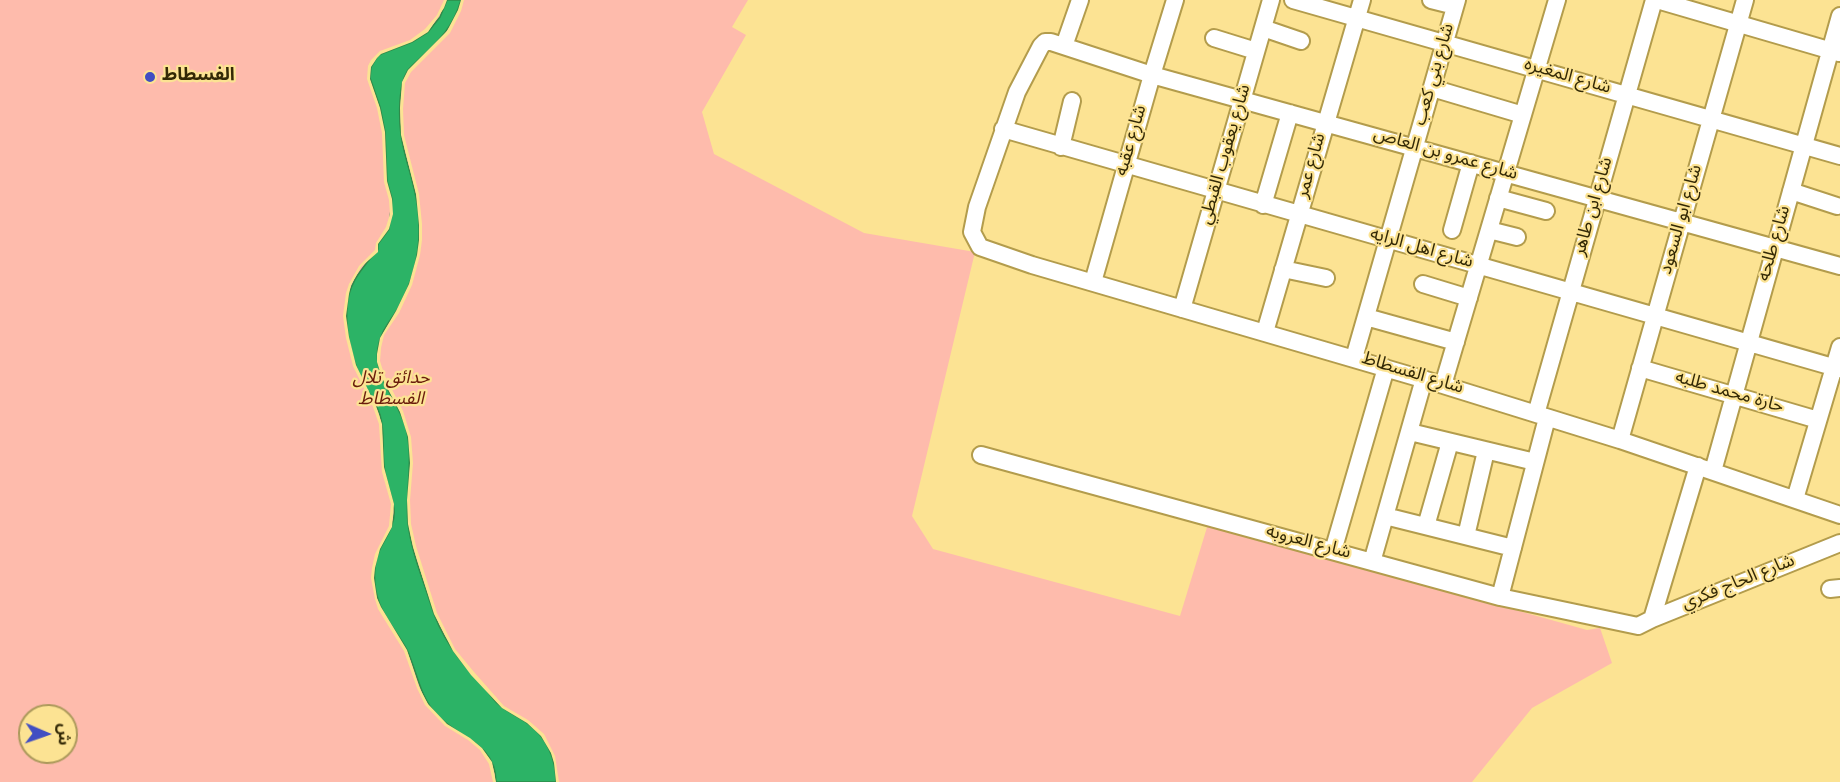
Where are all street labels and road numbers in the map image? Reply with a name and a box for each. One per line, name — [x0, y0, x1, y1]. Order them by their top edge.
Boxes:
street label: شارع بني كعب — [1411, 21, 1461, 129]
street label: شارع المغيره — [1521, 55, 1613, 101]
street label: شارع يعقوب القبطي — [1197, 83, 1257, 227]
street label: شارع عقبه — [1113, 103, 1153, 179]
street label: شارع عمرو بن العاص — [1370, 125, 1520, 187]
street label: شارع عمر — [1293, 131, 1333, 201]
street label: شارع ابن طاهر — [1571, 155, 1619, 259]
street label: شارع ابو السعود — [1657, 163, 1709, 277]
street label: شارع طلحه — [1755, 204, 1797, 284]
street label: شارع اهل الرايه — [1367, 225, 1475, 275]
street label: شارع الفسطاط — [1359, 349, 1465, 401]
street label: حارة محمد طلبه — [1672, 368, 1786, 420]
street label: شارع العروبه — [1263, 522, 1353, 566]
street label: شارع الحاج فكري — [1680, 552, 1798, 616]

